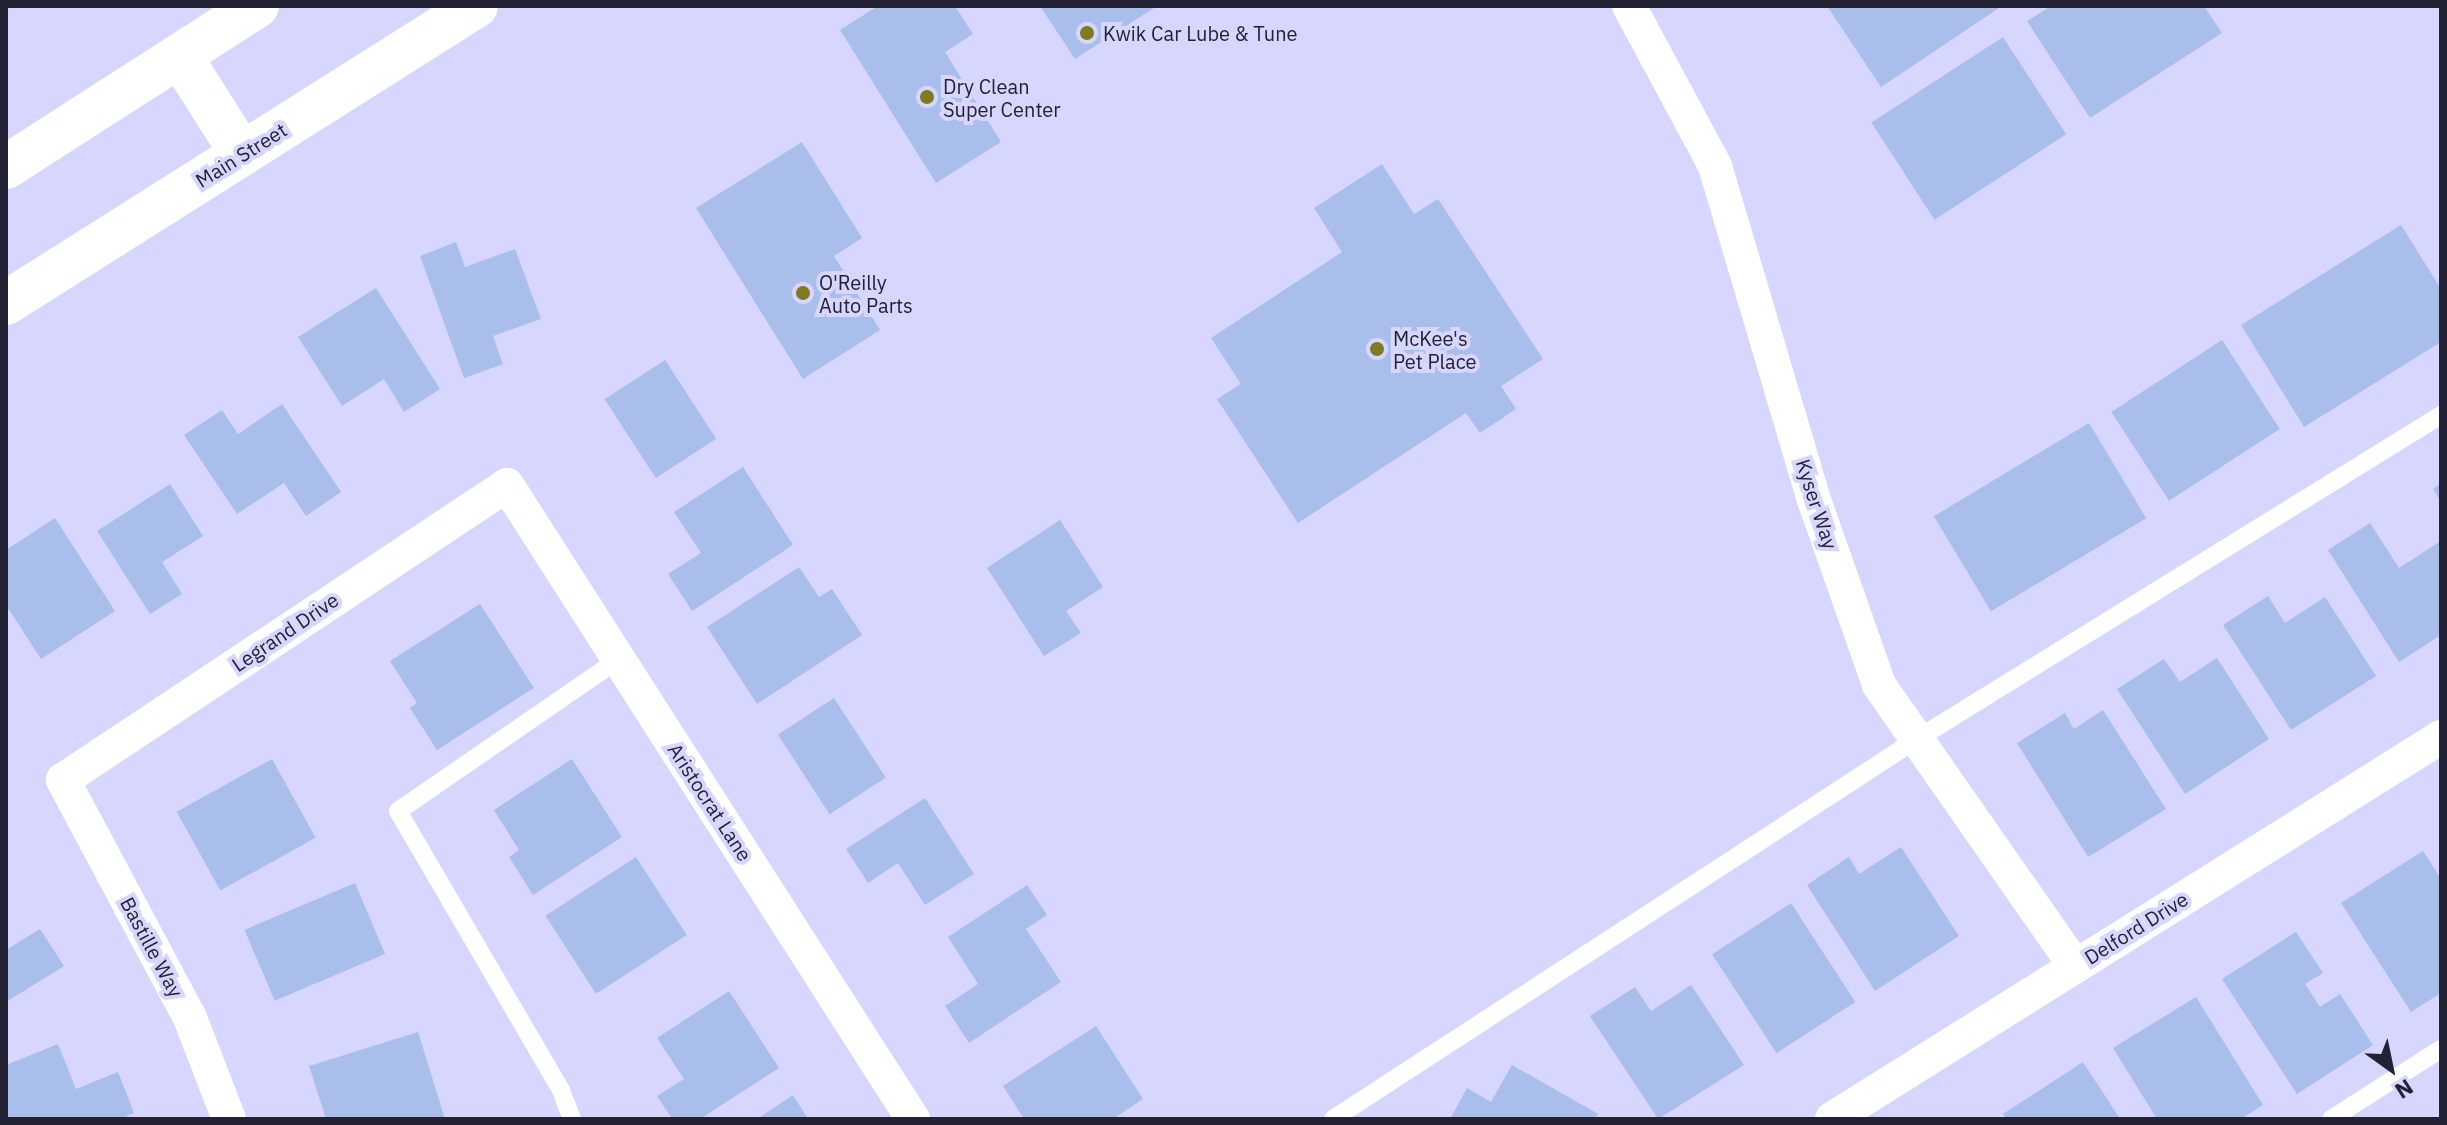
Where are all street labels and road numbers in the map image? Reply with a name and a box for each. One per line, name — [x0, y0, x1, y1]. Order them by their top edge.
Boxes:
street label: Main Street — [191, 118, 291, 192]
street label: Kyser Way — [1791, 456, 1843, 552]
street label: Legrand Drive — [227, 588, 343, 676]
street label: Aristocrat Lane — [663, 739, 757, 865]
street label: Delford Drive — [2080, 887, 2192, 969]
street label: Bastille Way — [116, 893, 188, 1001]

